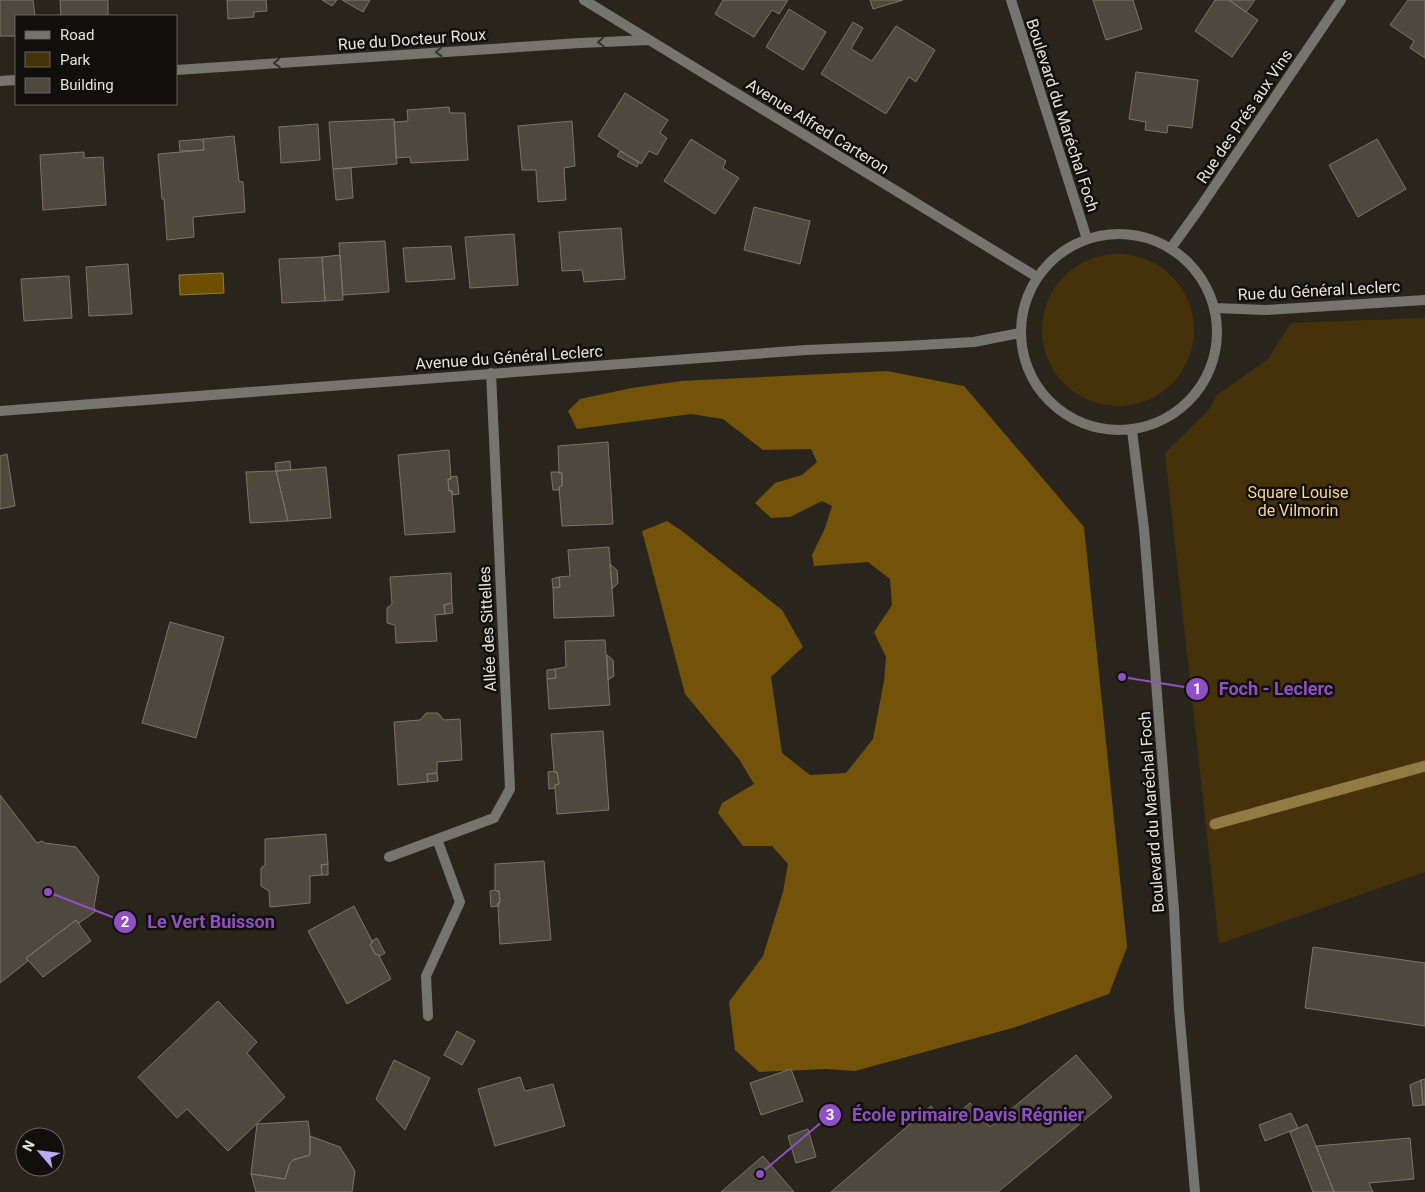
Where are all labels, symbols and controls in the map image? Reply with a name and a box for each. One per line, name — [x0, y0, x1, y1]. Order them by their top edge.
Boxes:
legend — [15, 15, 178, 105]
street label: Boulevard du Maréchal Foch — [1022, 16, 1103, 214]
street label: Rue du Docteur Roux — [337, 25, 487, 54]
text: Road — [60, 26, 94, 44]
one-way arrow — [597, 37, 605, 48]
street label: Rue des Prés aux Vins — [1192, 46, 1296, 187]
one-way arrow — [435, 47, 443, 58]
text: Park — [60, 51, 91, 69]
one-way arrow — [272, 57, 280, 68]
street label: Avenue Alfred Carteron — [743, 75, 893, 178]
text: Building — [60, 76, 114, 94]
street label: Rue du Général Leclerc — [1237, 277, 1401, 304]
street label: Avenue du Général Leclerc — [415, 341, 603, 374]
park label: Square Louise de Vilmorin — [1247, 483, 1349, 520]
street label: Allée des Sittelles — [475, 566, 500, 692]
callout: Foch - Leclerc — [1184, 672, 1344, 705]
text: Foch - Leclerc — [1219, 678, 1333, 699]
text: 1 — [1193, 680, 1201, 698]
street label: Boulevard du Maréchal Foch — [1135, 711, 1168, 913]
callout: Le Vert Buisson — [112, 905, 285, 938]
text: Le Vert Buisson — [147, 911, 275, 932]
text: 2 — [121, 913, 130, 931]
callout: École primaire Davis Régnier — [817, 1098, 1094, 1131]
text: École primaire Davis Régnier — [852, 1104, 1084, 1125]
text: 3 — [826, 1106, 834, 1124]
north arrow — [15, 1127, 65, 1177]
text: N — [19, 1138, 38, 1154]

